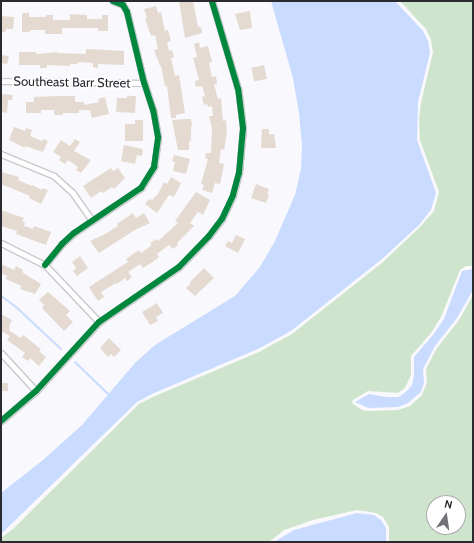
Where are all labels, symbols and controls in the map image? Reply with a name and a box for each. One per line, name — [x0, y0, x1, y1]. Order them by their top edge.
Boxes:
street label: Southeast Barr Street — [13, 73, 131, 91]
north arrow — [426, 495, 466, 535]
text: N — [443, 497, 454, 512]

